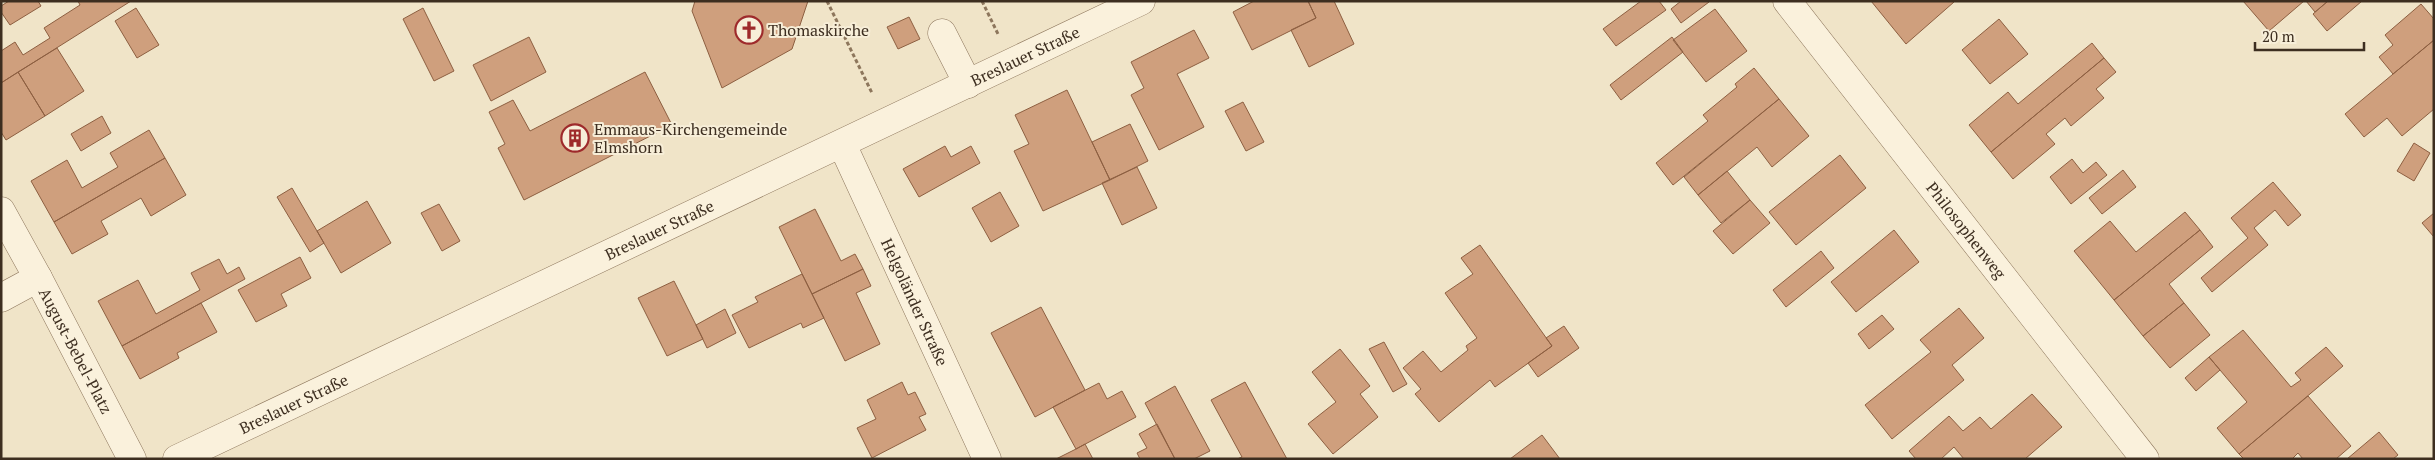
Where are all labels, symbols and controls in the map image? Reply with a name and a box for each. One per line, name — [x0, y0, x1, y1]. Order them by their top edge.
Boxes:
church icon: Thomaskirche — [734, 15, 764, 45]
place label: Thomaskirche — [768, 19, 869, 41]
scale bar — [2255, 20, 2364, 52]
street label: Breslauer Straße — [967, 21, 1083, 91]
text: 20 m — [2262, 26, 2295, 46]
place label: Emmaus-Kirchengemeinde Elmshorn — [594, 118, 787, 158]
building icon: Emmaus-Kirchengemeinde Elmshorn — [560, 123, 590, 153]
street label: Philosophenweg — [1921, 177, 2011, 284]
street label: Breslauer Straße — [601, 195, 717, 265]
street label: Helgoländer Straße — [876, 235, 954, 369]
street label: August-Bebel-Platz — [34, 284, 118, 418]
street label: Breslauer Straße — [235, 368, 352, 439]

